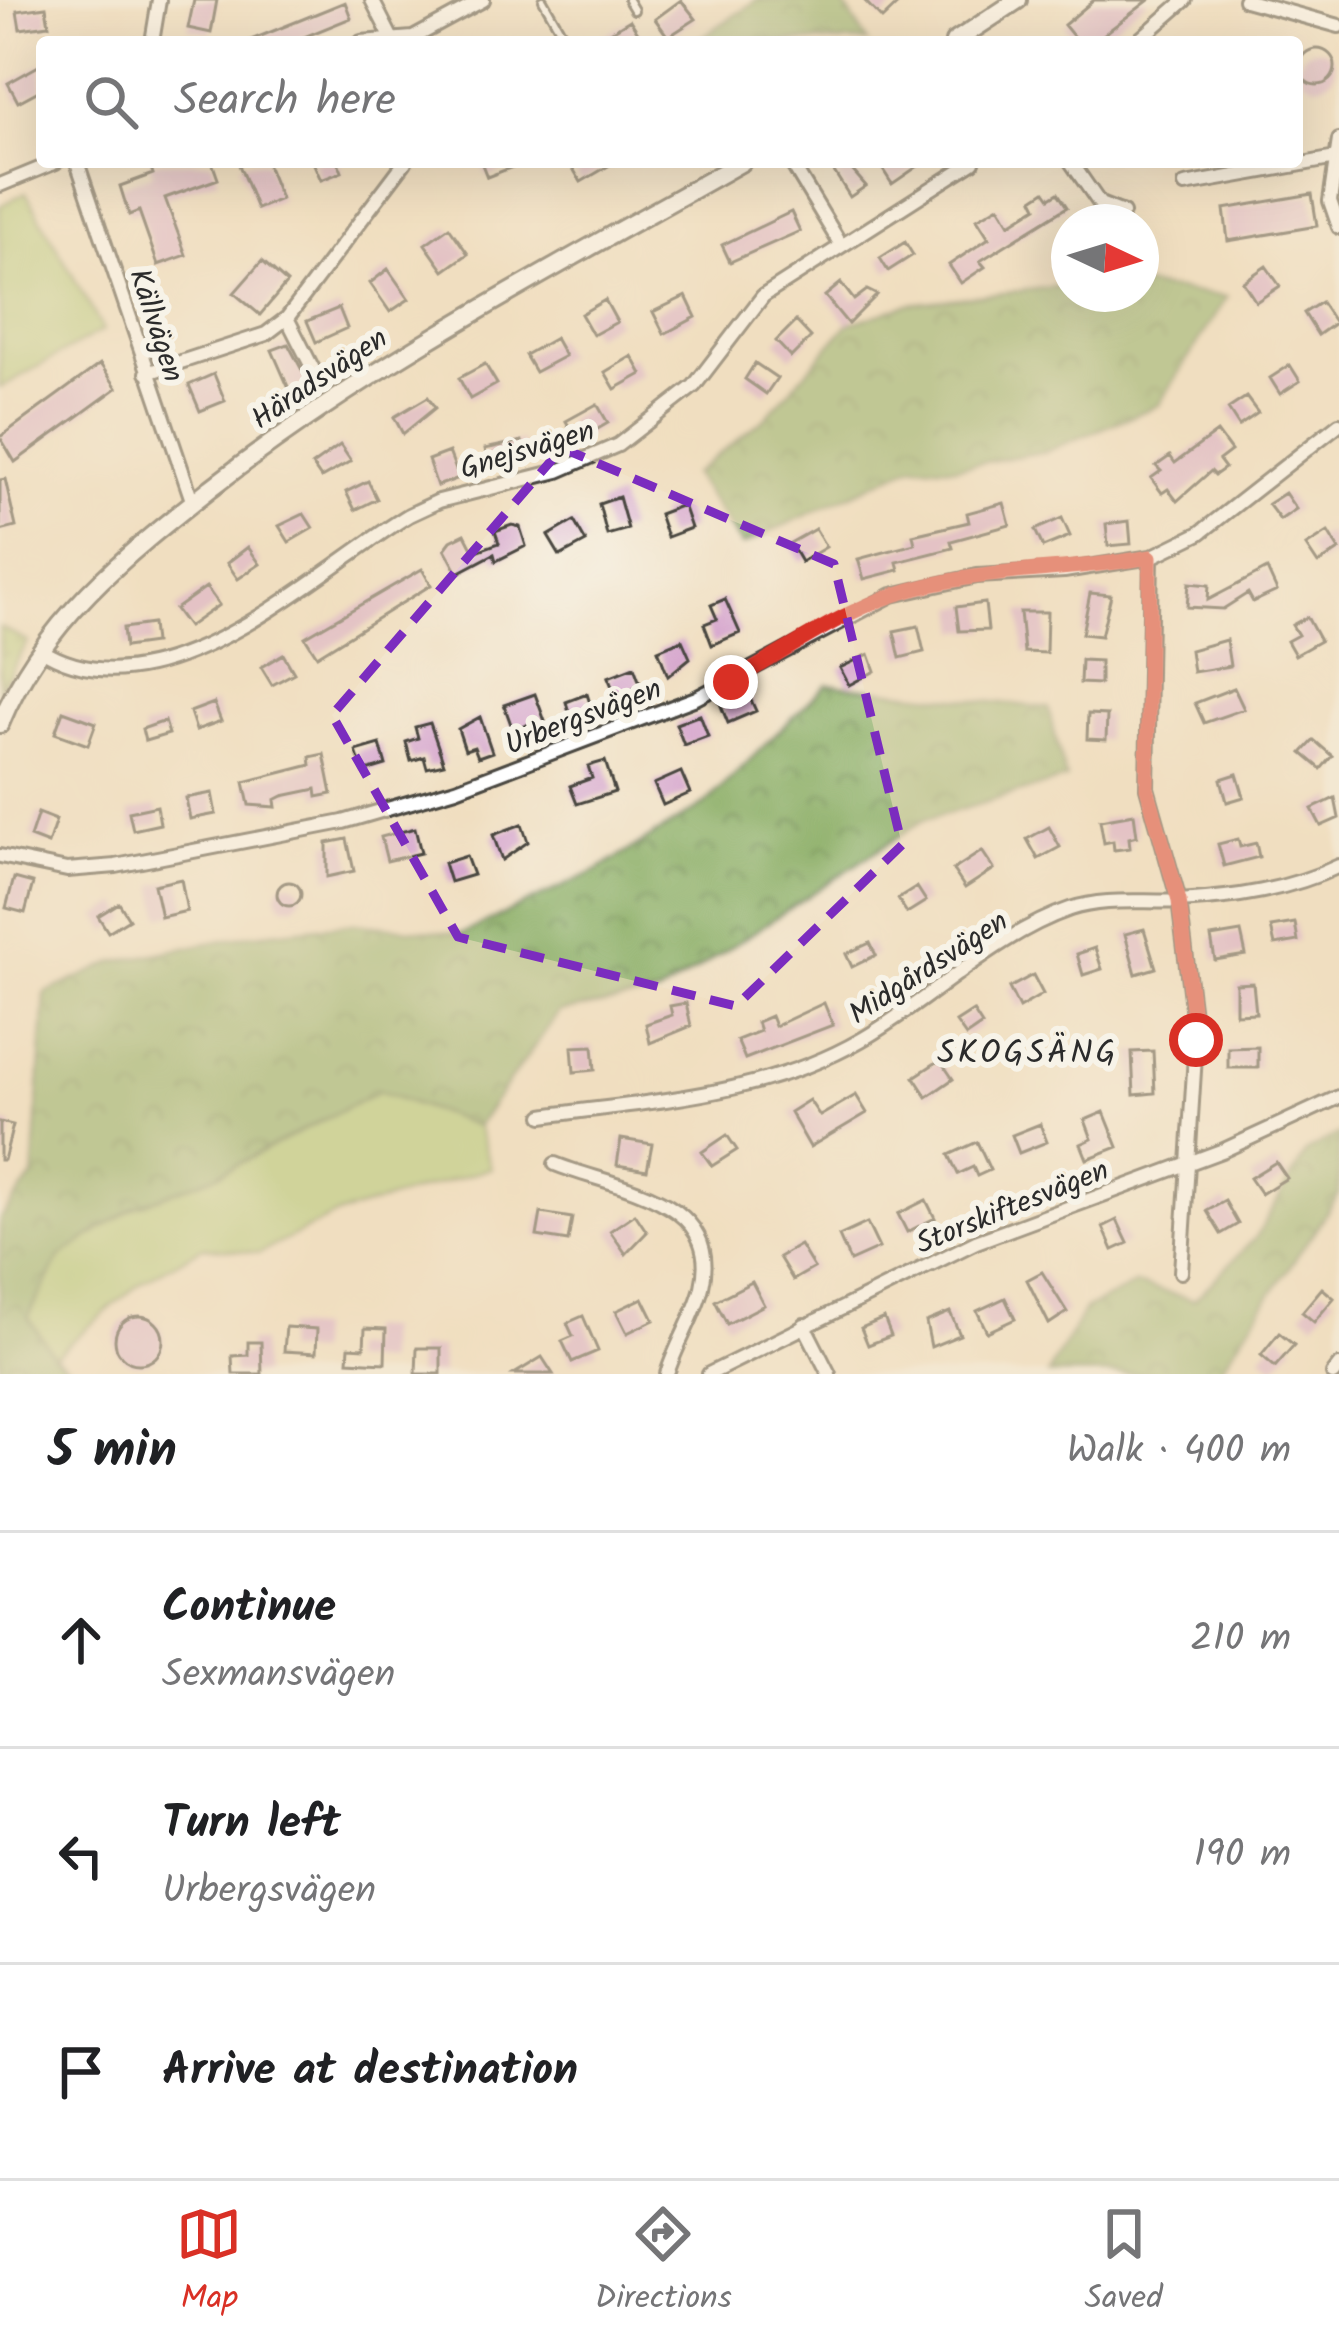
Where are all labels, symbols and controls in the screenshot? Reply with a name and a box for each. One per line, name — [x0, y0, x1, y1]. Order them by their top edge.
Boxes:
search box — [36, 36, 1303, 168]
text: Search here — [174, 66, 396, 138]
icon: search — [78, 69, 144, 135]
north arrow — [1051, 204, 1159, 312]
street label: Källvägen — [114, 262, 196, 389]
street label: Häradsvägen — [242, 316, 398, 443]
street label: Gnejsvägen — [454, 408, 601, 494]
route end — [704, 655, 758, 709]
street label: Urbergsvägen — [498, 666, 669, 770]
street label: Midgårdsvägen — [840, 899, 1019, 1038]
route start — [1169, 1013, 1223, 1067]
district label: SKOGSÄNG — [937, 1028, 1119, 1081]
street label: Storskiftesvägen — [909, 1147, 1117, 1268]
text: 5 min — [48, 1412, 177, 1493]
text: Walk · 400 m — [1067, 1421, 1291, 1483]
text: Continue — [162, 1573, 336, 1645]
icon: ahead — [48, 1607, 114, 1673]
text: 210 m — [1190, 1609, 1291, 1671]
text: Sexmansvägen — [162, 1645, 395, 1707]
text: Turn left — [162, 1789, 341, 1861]
icon: left — [48, 1823, 114, 1889]
text: 190 m — [1194, 1825, 1291, 1887]
text: Urbergsvägen — [162, 1861, 376, 1923]
text: Arrive at destination — [162, 2036, 578, 2108]
icon: arrive — [48, 2039, 114, 2105]
tab: Map — [176, 2201, 242, 2326]
tab: Directions — [595, 2201, 732, 2326]
tab: Saved — [1084, 2201, 1163, 2326]

